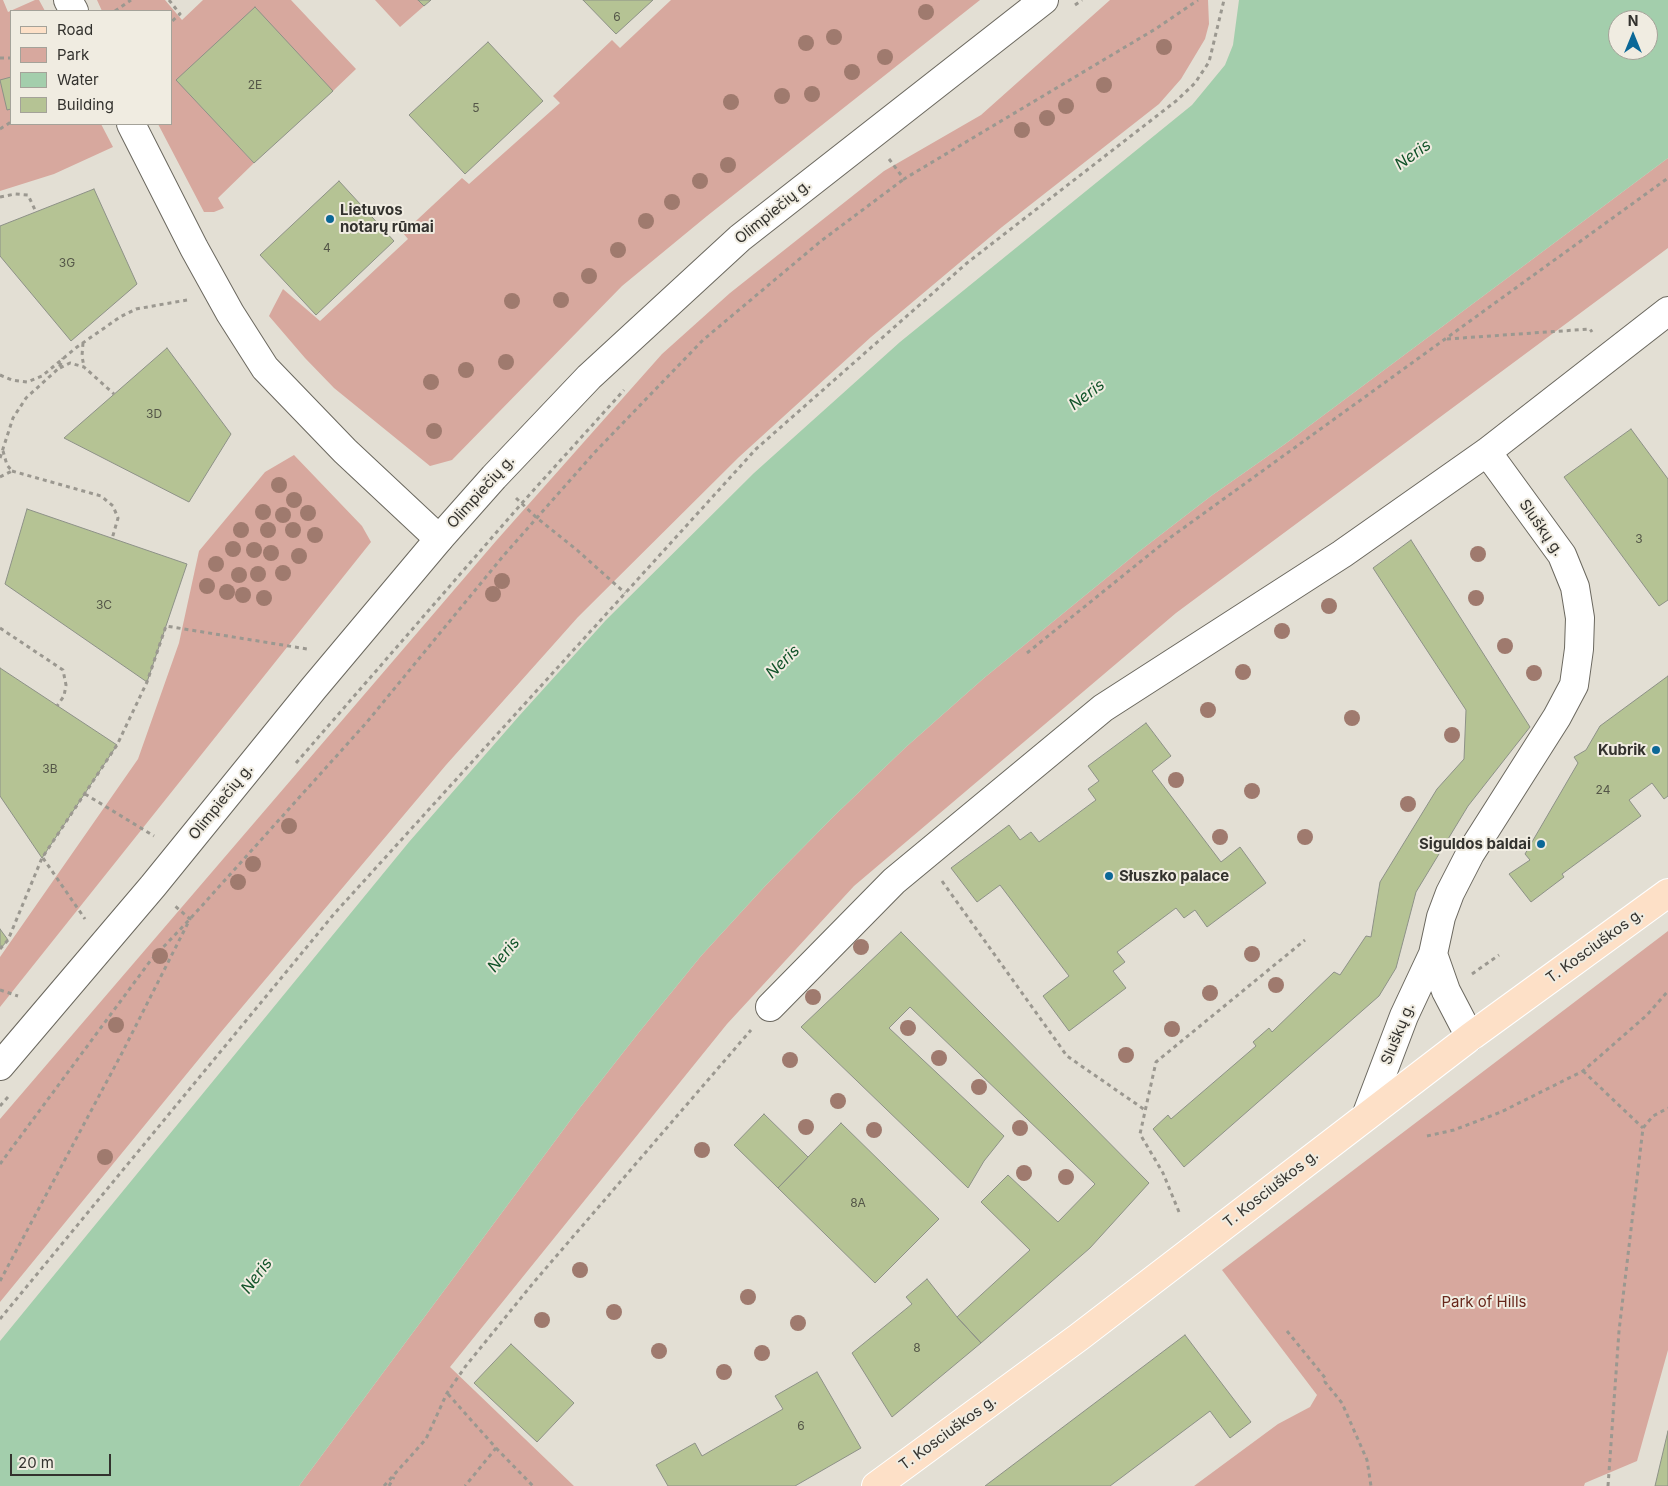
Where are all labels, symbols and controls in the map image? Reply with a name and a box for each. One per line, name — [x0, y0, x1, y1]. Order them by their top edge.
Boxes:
legend — [10, 10, 172, 125]
house number: 6 — [613, 10, 621, 24]
north arrow — [1608, 10, 1658, 60]
text: N — [1628, 12, 1638, 29]
text: Road — [57, 20, 93, 39]
text: Park — [57, 45, 89, 64]
text: Water — [57, 70, 99, 89]
house number: 2E — [248, 78, 262, 92]
text: Building — [57, 95, 114, 114]
house number: 5 — [472, 101, 480, 115]
water label: Neris — [1391, 136, 1435, 174]
street label: Olimpiečių g. — [731, 176, 815, 248]
place label: Lietuvos notarų rūmai — [340, 201, 434, 236]
marker: Lietuvos notarų rūmai — [324, 213, 336, 225]
house number: 4 — [323, 241, 331, 255]
house number: 3G — [59, 256, 75, 270]
water label: Neris — [1065, 375, 1109, 415]
house number: 3D — [146, 407, 162, 421]
street label: Olimpiečių g. — [443, 452, 519, 532]
street label: Sluškų g. — [1515, 496, 1567, 560]
house number: 3 — [1635, 532, 1643, 546]
house number: 3C — [96, 598, 112, 612]
water label: Neris — [762, 641, 804, 683]
place label: Kubrik — [1598, 741, 1646, 759]
marker: Kubrik — [1650, 744, 1662, 756]
street label: Olimpiečių g. — [185, 760, 257, 844]
house number: 3B — [42, 762, 58, 776]
house number: 24 — [1596, 783, 1610, 797]
place label: Siguldos baldai — [1419, 835, 1531, 853]
marker: Siguldos baldai — [1535, 838, 1547, 850]
place label: Słuszko palace — [1119, 867, 1229, 885]
marker: Słuszko palace — [1103, 870, 1115, 882]
street label: T. Kosciuškos g. — [1543, 905, 1647, 987]
water label: Neris — [484, 934, 524, 976]
street label: Sluškų g. — [1378, 1001, 1418, 1067]
street label: T. Kosciuškos g. — [1220, 1146, 1322, 1232]
house number: 8A — [850, 1196, 866, 1210]
water label: Neris — [237, 1254, 277, 1298]
park label: Park of Hills — [1441, 1293, 1527, 1311]
house number: 8 — [913, 1341, 921, 1355]
street label: T. Kosciuškos g. — [896, 1392, 1000, 1474]
house number: 6 — [797, 1419, 805, 1433]
scale bar — [12, 1444, 114, 1476]
text: 20 m — [18, 1453, 54, 1472]

